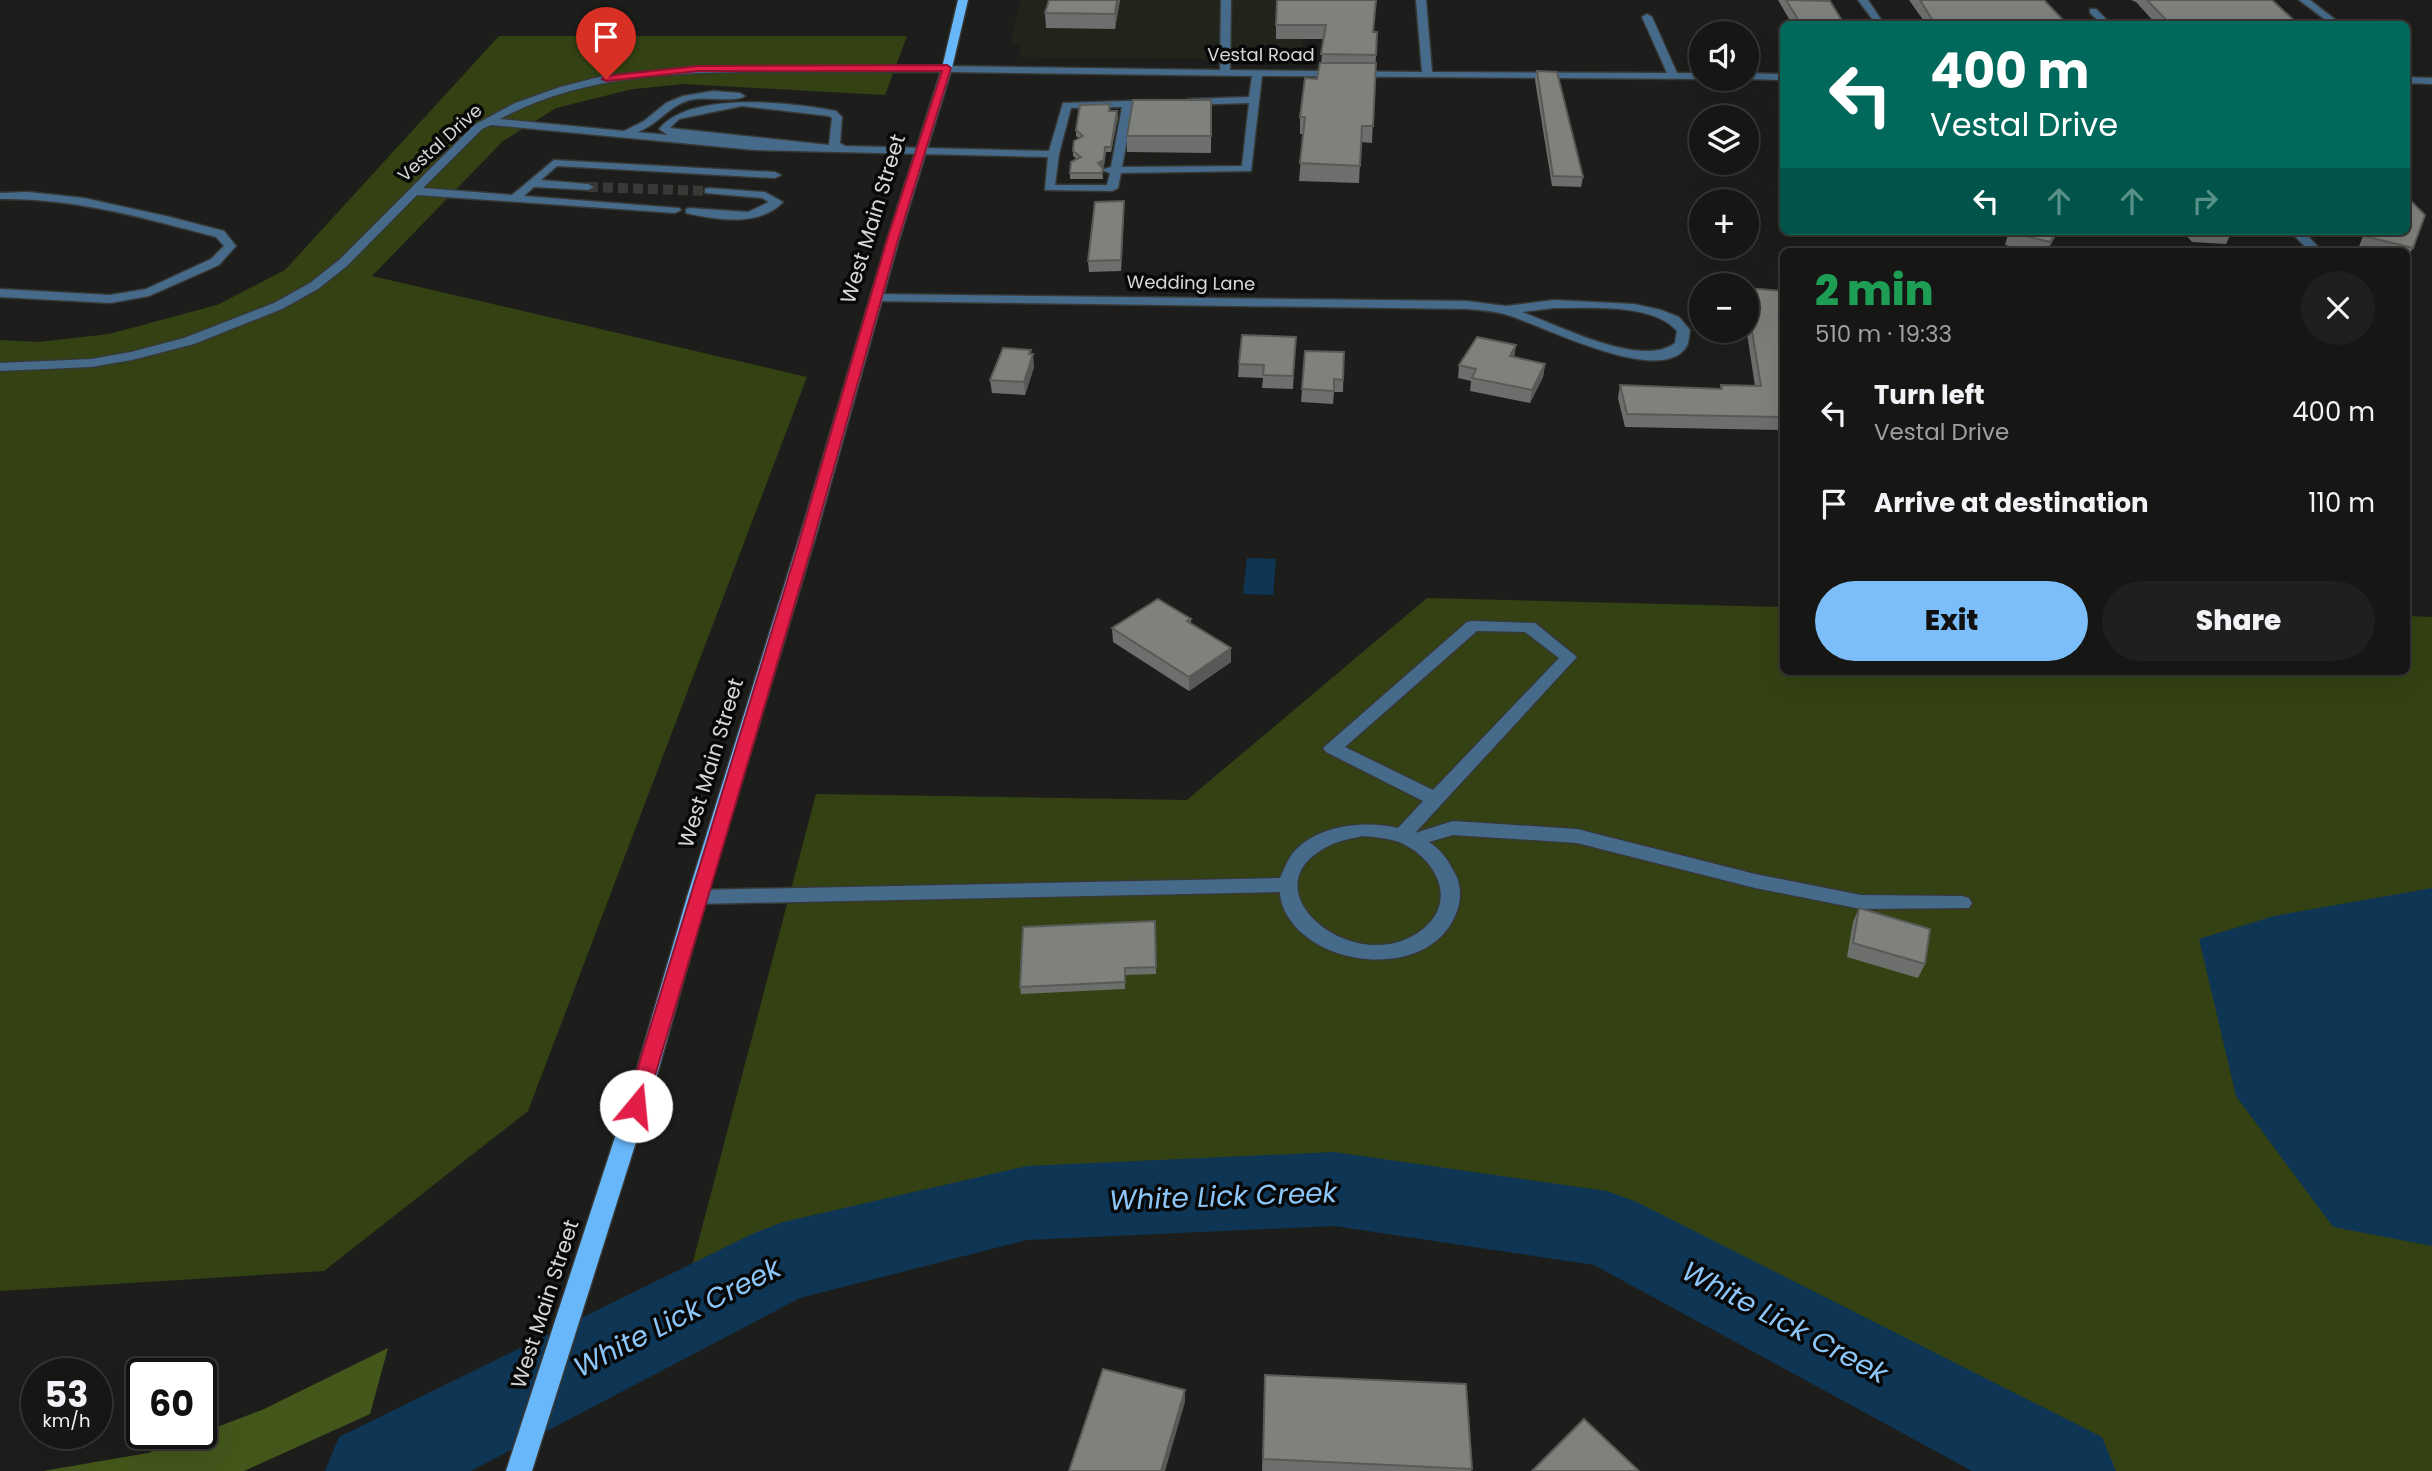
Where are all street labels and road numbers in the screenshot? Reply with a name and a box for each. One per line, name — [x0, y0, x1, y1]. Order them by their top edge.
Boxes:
street label: Vestal Road — [1207, 42, 1315, 67]
street label: Vestal Drive — [392, 98, 487, 187]
street label: West Main Street — [833, 131, 912, 307]
street label: Wedding Lane — [1126, 269, 1256, 296]
street label: West Main Street — [671, 675, 750, 851]
street label: West Main Street — [504, 1216, 585, 1392]

